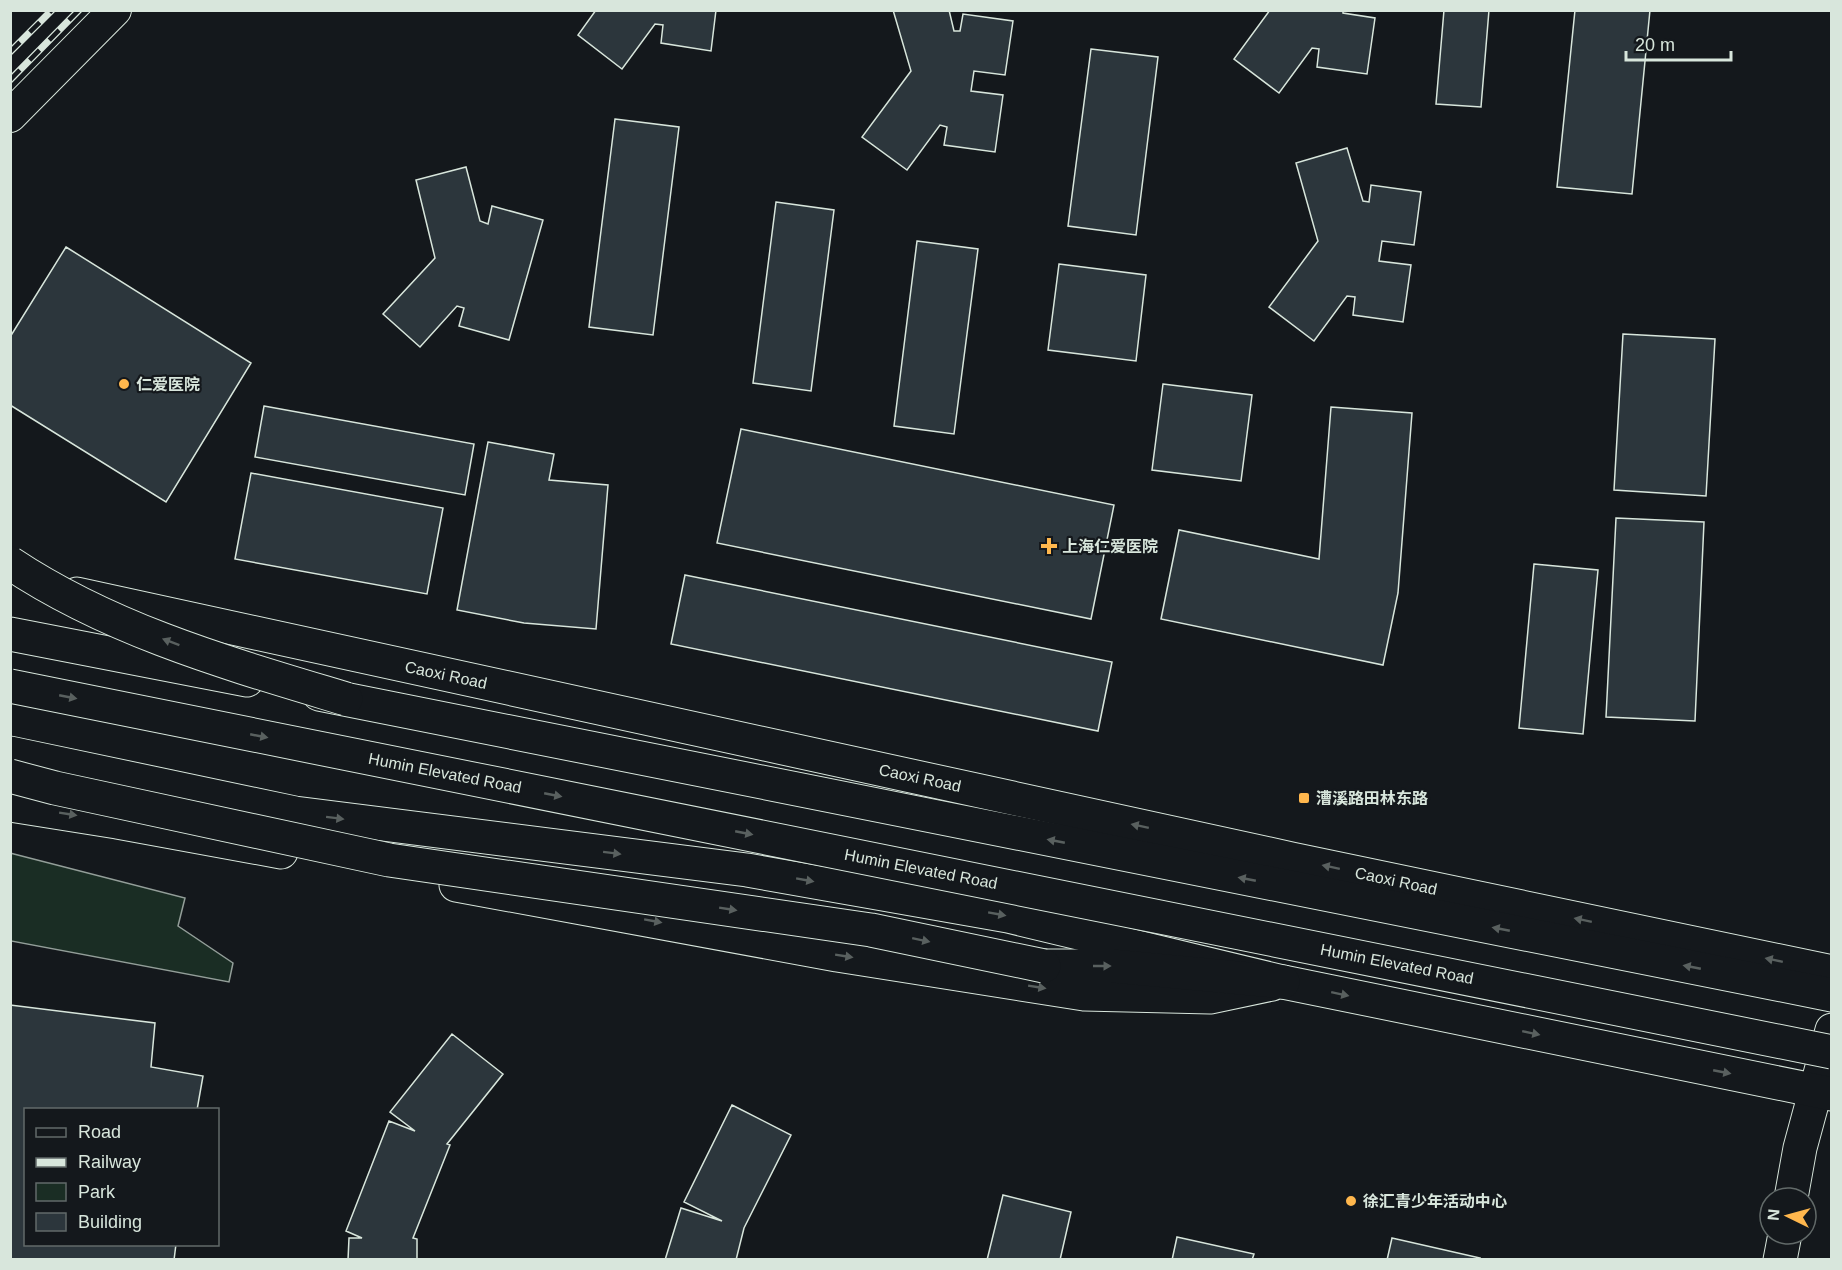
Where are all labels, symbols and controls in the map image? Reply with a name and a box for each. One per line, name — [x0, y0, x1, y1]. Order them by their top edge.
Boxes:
scale bar — [1626, 24, 1731, 62]
text: 20 m — [1635, 35, 1675, 55]
place label: 仁爱医院 — [136, 376, 200, 393]
marker: 仁爱医院 — [117, 377, 131, 391]
marker: 上海仁爱医院 — [1040, 537, 1058, 555]
place label: 上海仁爱医院 — [1062, 538, 1158, 555]
one-way arrow — [162, 636, 180, 646]
street label: Caoxi Road — [403, 658, 489, 692]
one-way arrow — [59, 693, 78, 702]
one-way arrow — [250, 731, 268, 741]
street label: Humin Elevated Road — [367, 750, 523, 796]
street label: Caoxi Road — [877, 761, 963, 795]
place label: 漕溪路田林东路 — [1316, 790, 1428, 807]
one-way arrow — [544, 791, 563, 800]
marker: 漕溪路田林东路 — [1297, 791, 1311, 805]
one-way arrow — [59, 810, 78, 819]
one-way arrow — [326, 814, 345, 823]
one-way arrow — [1130, 821, 1149, 830]
one-way arrow — [735, 829, 754, 838]
one-way arrow — [1047, 836, 1066, 845]
street label: Humin Elevated Road — [843, 846, 999, 892]
one-way arrow — [603, 848, 622, 858]
one-way arrow — [1322, 862, 1340, 872]
street label: Caoxi Road — [1353, 864, 1439, 898]
one-way arrow — [1238, 874, 1257, 883]
one-way arrow — [796, 876, 815, 885]
one-way arrow — [719, 904, 738, 913]
one-way arrow — [988, 910, 1007, 919]
one-way arrow — [1574, 915, 1593, 924]
one-way arrow — [643, 917, 662, 926]
one-way arrow — [1491, 924, 1510, 933]
one-way arrow — [911, 936, 930, 945]
street label: Humin Elevated Road — [1319, 941, 1475, 987]
one-way arrow — [835, 952, 854, 961]
one-way arrow — [1765, 955, 1784, 964]
one-way arrow — [1093, 961, 1112, 971]
one-way arrow — [1682, 962, 1701, 972]
one-way arrow — [1028, 983, 1047, 992]
one-way arrow — [1331, 990, 1350, 999]
one-way arrow — [1522, 1029, 1541, 1038]
one-way arrow — [1713, 1068, 1732, 1077]
legend — [24, 1108, 219, 1246]
text: Road — [78, 1122, 121, 1142]
text: Railway — [78, 1152, 141, 1172]
text: Park — [78, 1182, 116, 1202]
north arrow — [1758, 1186, 1818, 1246]
place label: 徐汇青少年活动中心 — [1363, 1193, 1507, 1210]
marker: 徐汇青少年活动中心 — [1344, 1194, 1358, 1208]
text: N — [1765, 1208, 1783, 1221]
text: Building — [78, 1212, 142, 1232]

